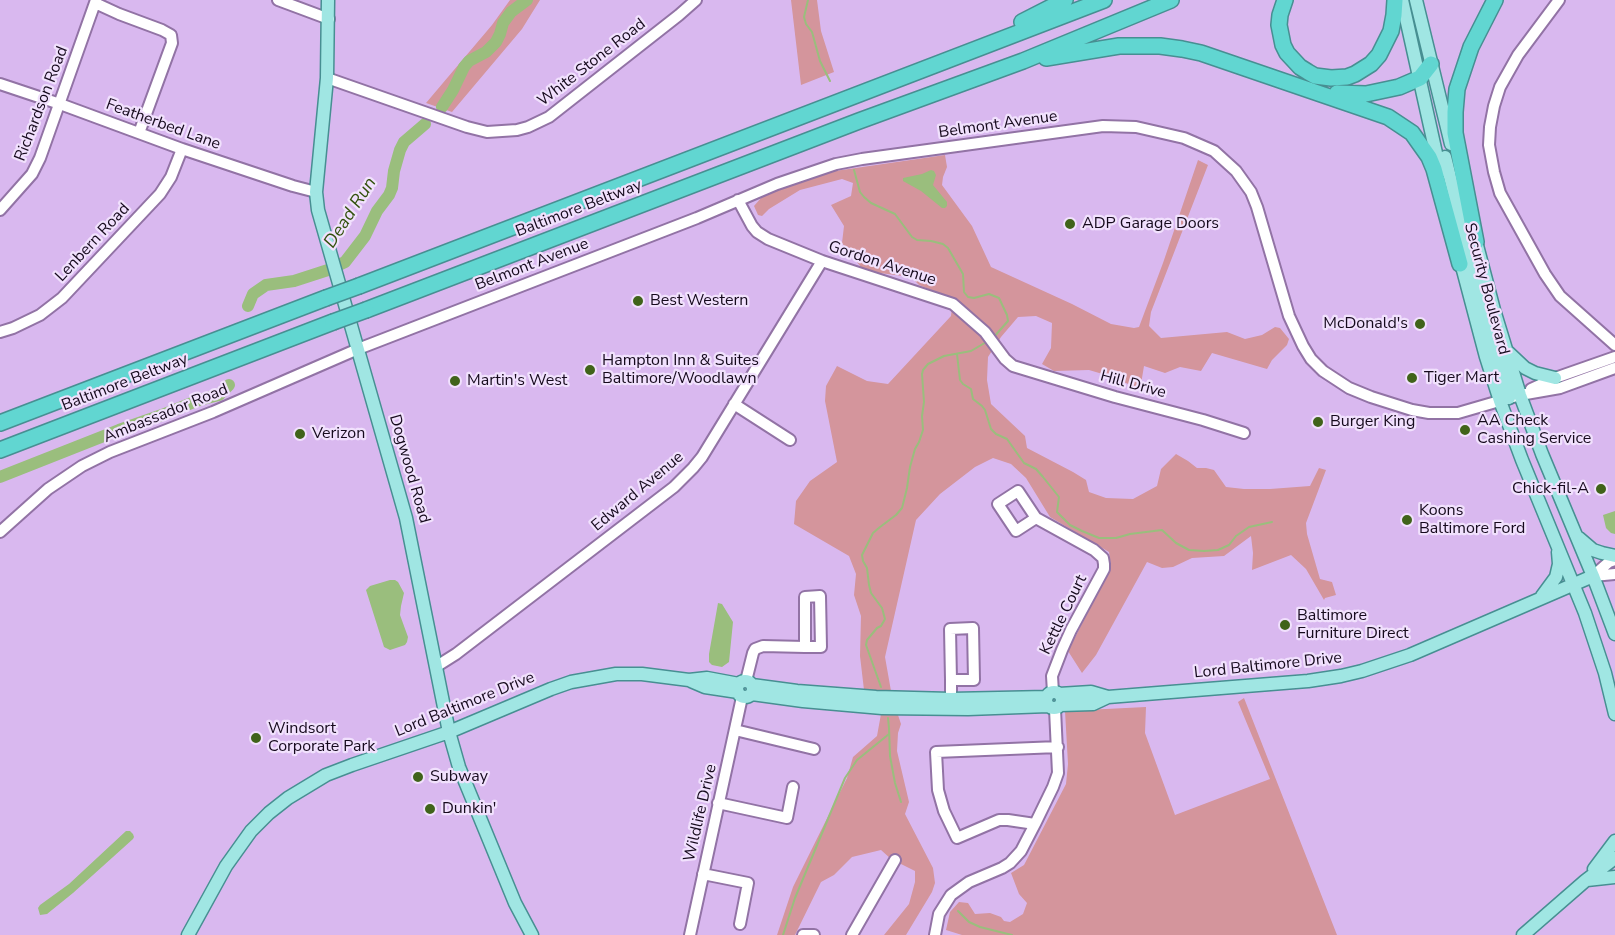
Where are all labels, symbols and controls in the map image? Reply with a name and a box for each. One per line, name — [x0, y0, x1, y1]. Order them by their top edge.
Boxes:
street label: White Stone Road — [534, 15, 650, 111]
street label: Richardson Road — [11, 44, 73, 164]
street label: Featherbed Lane — [103, 95, 223, 155]
street label: Belmont Avenue — [937, 107, 1059, 143]
water label: Dead Run — [320, 174, 382, 252]
street label: Baltimore Beltway — [513, 176, 645, 242]
street label: Lenbern Road — [52, 200, 134, 286]
place label: ADP Garage Doors — [1082, 214, 1219, 234]
marker: ADP Garage Doors — [1063, 217, 1077, 231]
street label: Security Boulevard — [1459, 221, 1513, 357]
street label: Belmont Avenue — [473, 235, 591, 295]
street label: Gordon Avenue — [826, 238, 938, 290]
place label: Best Western — [650, 291, 748, 311]
marker: Best Western — [631, 294, 645, 308]
place label: McDonald's — [1323, 314, 1408, 334]
marker: McDonald's — [1413, 317, 1427, 331]
street label: Baltimore Beltway — [59, 350, 191, 416]
place label: Hampton Inn & Suites Baltimore/Woodlawn — [602, 351, 759, 389]
marker: Hampton Inn & Suites Baltimore/Woodlawn — [583, 363, 597, 377]
street label: Hill Drive — [1098, 367, 1168, 403]
place label: Tiger Mart — [1424, 368, 1499, 388]
place label: Martin's West — [467, 371, 567, 391]
marker: Tiger Mart — [1405, 371, 1419, 385]
marker: Martin's West — [448, 374, 462, 388]
street label: Ambassador Road — [101, 380, 231, 448]
place label: AA Check Cashing Service — [1477, 411, 1591, 449]
place label: Burger King — [1330, 412, 1415, 432]
street label: Dogwood Road — [384, 413, 434, 525]
marker: Burger King — [1311, 415, 1325, 429]
marker: AA Check Cashing Service — [1458, 423, 1472, 437]
place label: Verizon — [312, 424, 365, 444]
marker: Verizon — [293, 427, 307, 441]
street label: Edward Avenue — [588, 448, 688, 536]
place label: Chick-fil-A — [1512, 479, 1589, 499]
marker: Chick-fil-A — [1594, 482, 1608, 496]
place label: Koons Baltimore Ford — [1419, 501, 1525, 539]
marker: Koons Baltimore Ford — [1400, 513, 1414, 527]
street label: Kettle Court — [1036, 572, 1092, 658]
place label: Baltimore Furniture Direct — [1297, 606, 1409, 644]
marker: Baltimore Furniture Direct — [1278, 618, 1292, 632]
street label: Lord Baltimore Drive — [1193, 649, 1343, 683]
street label: Lord Baltimore Drive — [393, 668, 537, 742]
place label: Windsort Corporate Park — [268, 719, 375, 757]
marker: Windsort Corporate Park — [249, 731, 263, 745]
street label: Wildlife Drive — [680, 762, 722, 864]
place label: Subway — [430, 767, 488, 787]
marker: Subway — [411, 770, 425, 784]
place label: Dunkin' — [442, 799, 496, 819]
marker: Dunkin' — [423, 802, 437, 816]

